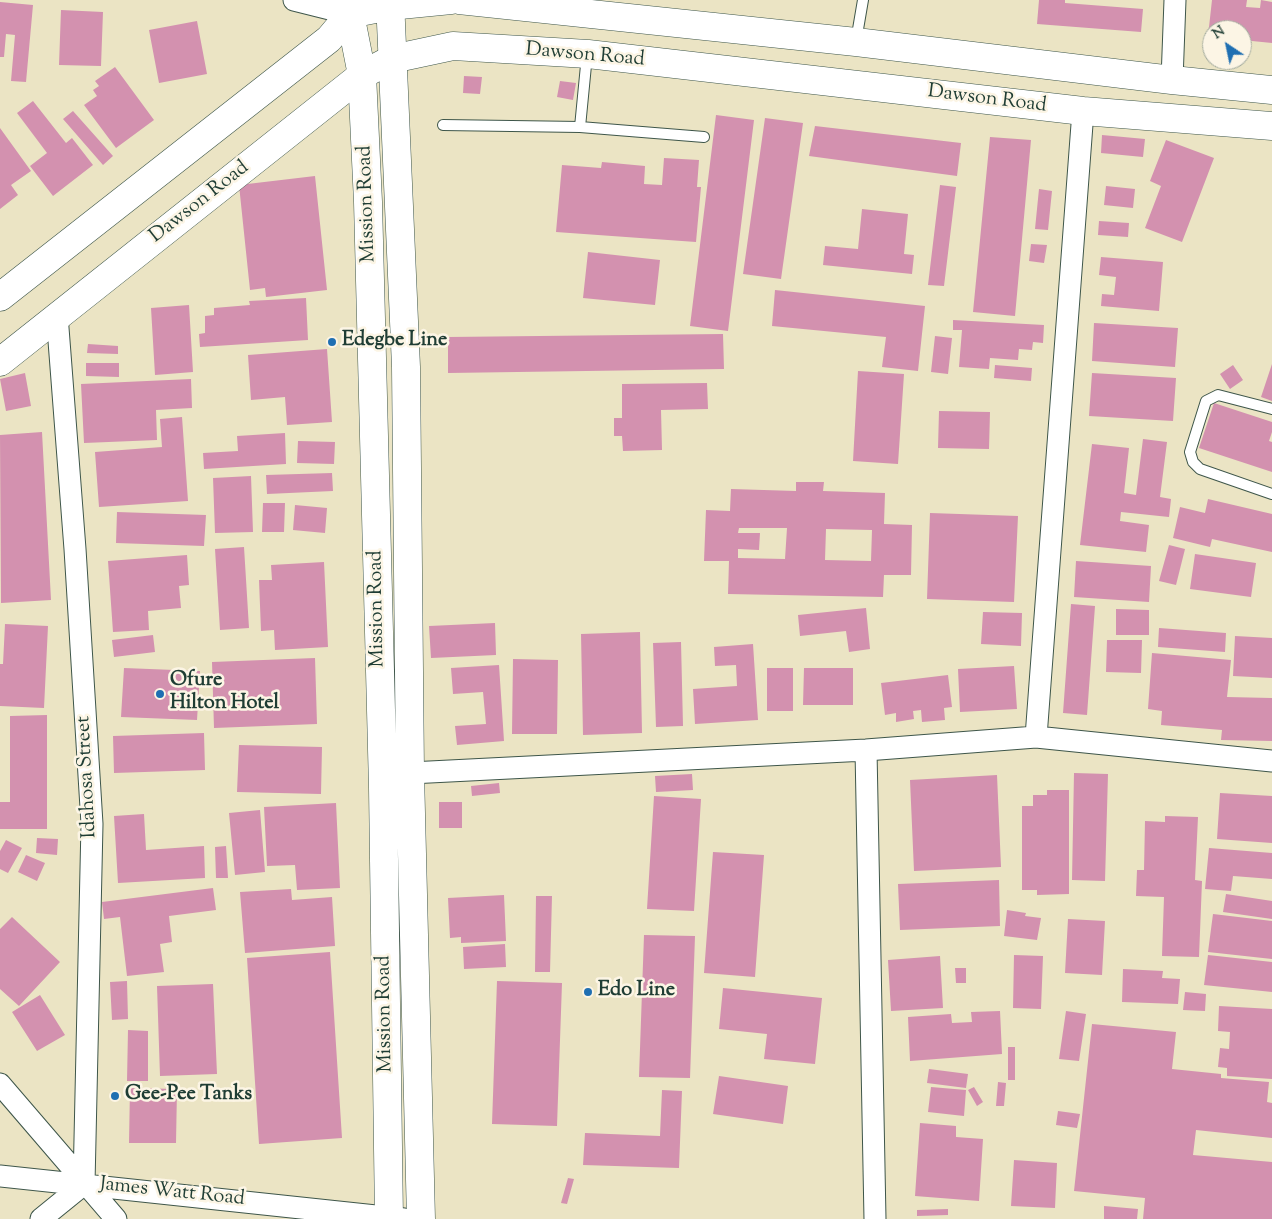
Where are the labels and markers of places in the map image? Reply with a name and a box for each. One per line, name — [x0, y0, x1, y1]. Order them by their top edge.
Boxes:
place label: Edegbe Line — [342, 330, 447, 354]
marker: Edegbe Line — [326, 336, 338, 348]
place label: Ofure Hilton Hotel — [170, 670, 279, 717]
marker: Ofure Hilton Hotel — [154, 688, 166, 700]
place label: Edo Line — [598, 980, 675, 1004]
marker: Edo Line — [582, 986, 594, 998]
place label: Gee-Pee Tanks — [125, 1084, 252, 1108]
marker: Gee-Pee Tanks — [109, 1090, 121, 1102]

